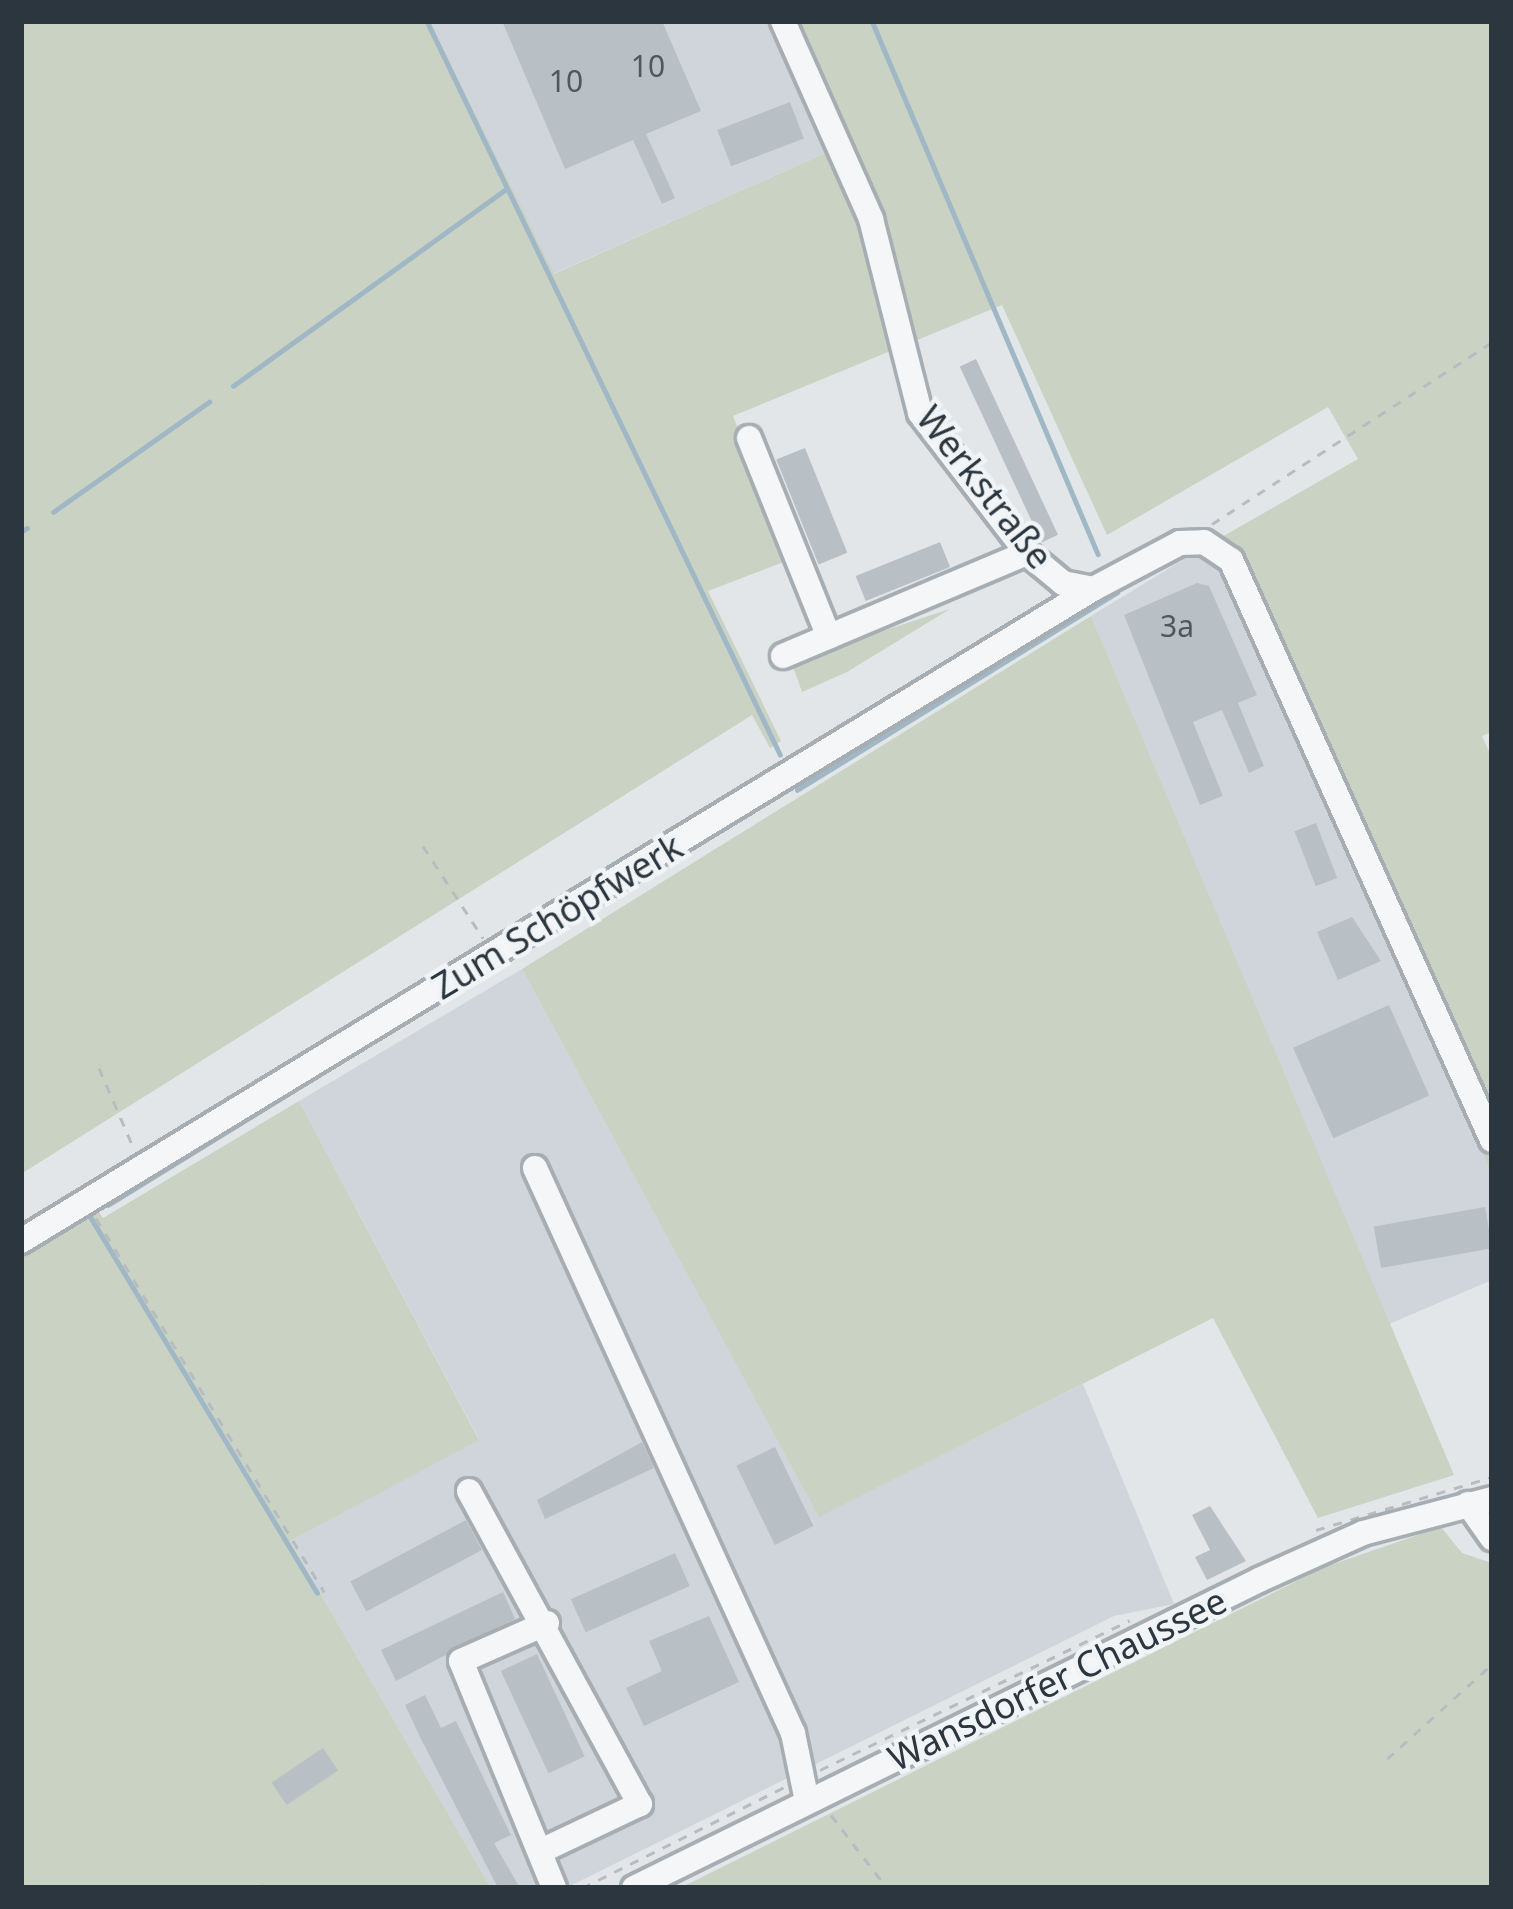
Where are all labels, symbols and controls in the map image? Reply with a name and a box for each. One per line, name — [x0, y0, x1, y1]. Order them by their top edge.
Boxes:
house number: 10 — [631, 48, 665, 84]
house number: 10 — [549, 63, 583, 99]
street label: Werkstraße — [908, 397, 1062, 577]
house number: 3a — [1160, 608, 1194, 644]
street label: Zum Schöpfwerk — [424, 824, 690, 1008]
street label: Wansdorfer Chaussee — [881, 1578, 1233, 1780]

